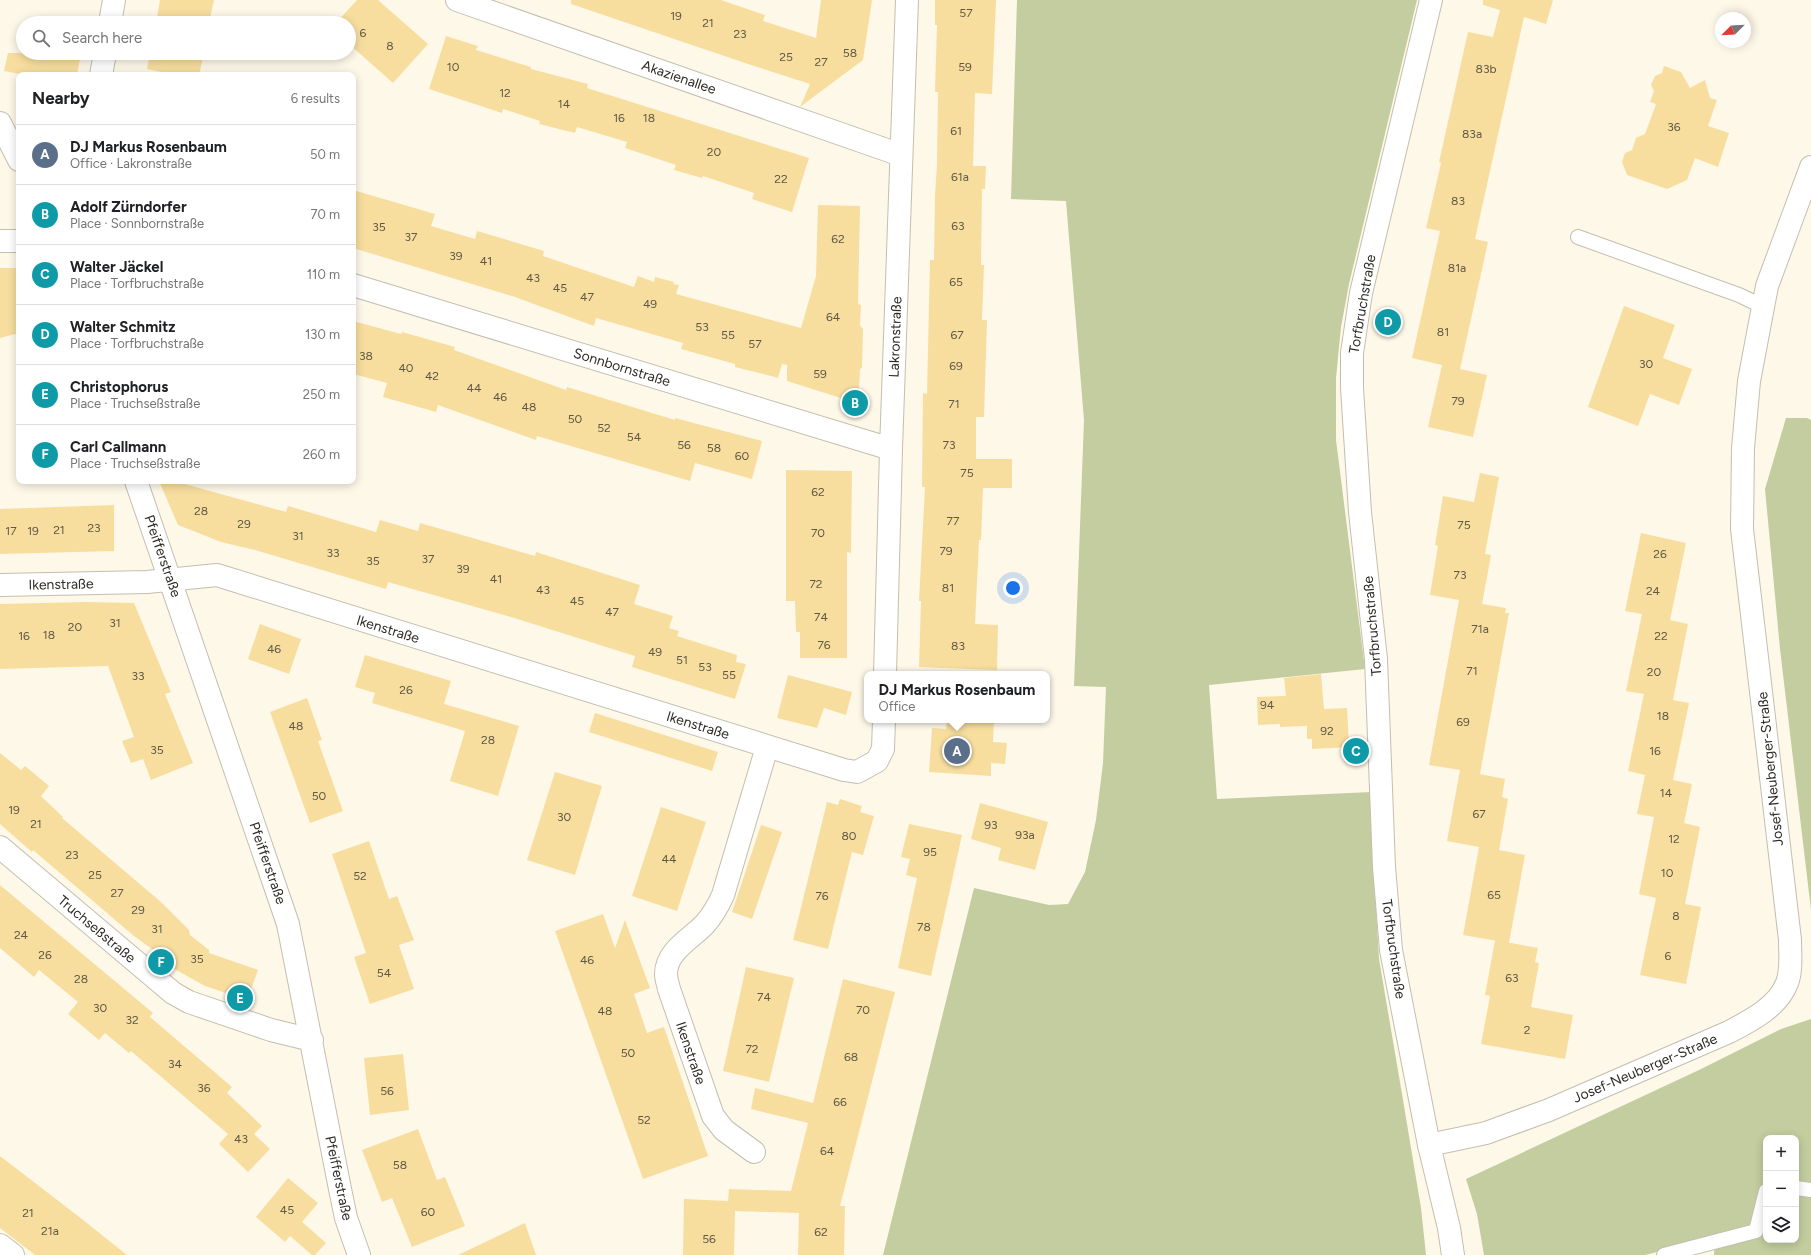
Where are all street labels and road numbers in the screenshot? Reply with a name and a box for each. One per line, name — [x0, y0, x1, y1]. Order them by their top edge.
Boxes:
street label: Akazienallee — [639, 57, 719, 98]
street label: Torfbruchstraße — [1345, 253, 1380, 355]
street label: Lakronstraße — [886, 296, 905, 378]
street label: Sonnbornstraße — [571, 345, 673, 390]
street label: Pfeifferstraße — [140, 513, 185, 600]
street label: Ikenstraße — [28, 575, 94, 594]
street label: Torfbruchstraße — [1360, 575, 1385, 677]
street label: Ikenstraße — [354, 612, 422, 647]
street label: Josef-Neuberger-Straße — [1754, 691, 1787, 847]
street label: Ikenstraße — [664, 708, 732, 743]
street label: Pfeifferstraße — [245, 820, 290, 907]
street label: Truchseßstraße — [54, 892, 139, 967]
street label: Torfbruchstraße — [1378, 898, 1409, 1000]
street label: Ikenstraße — [672, 1020, 709, 1087]
street label: Josef-Neuberger-Straße — [1570, 1030, 1720, 1107]
street label: Pfeifferstraße — [321, 1134, 356, 1222]

